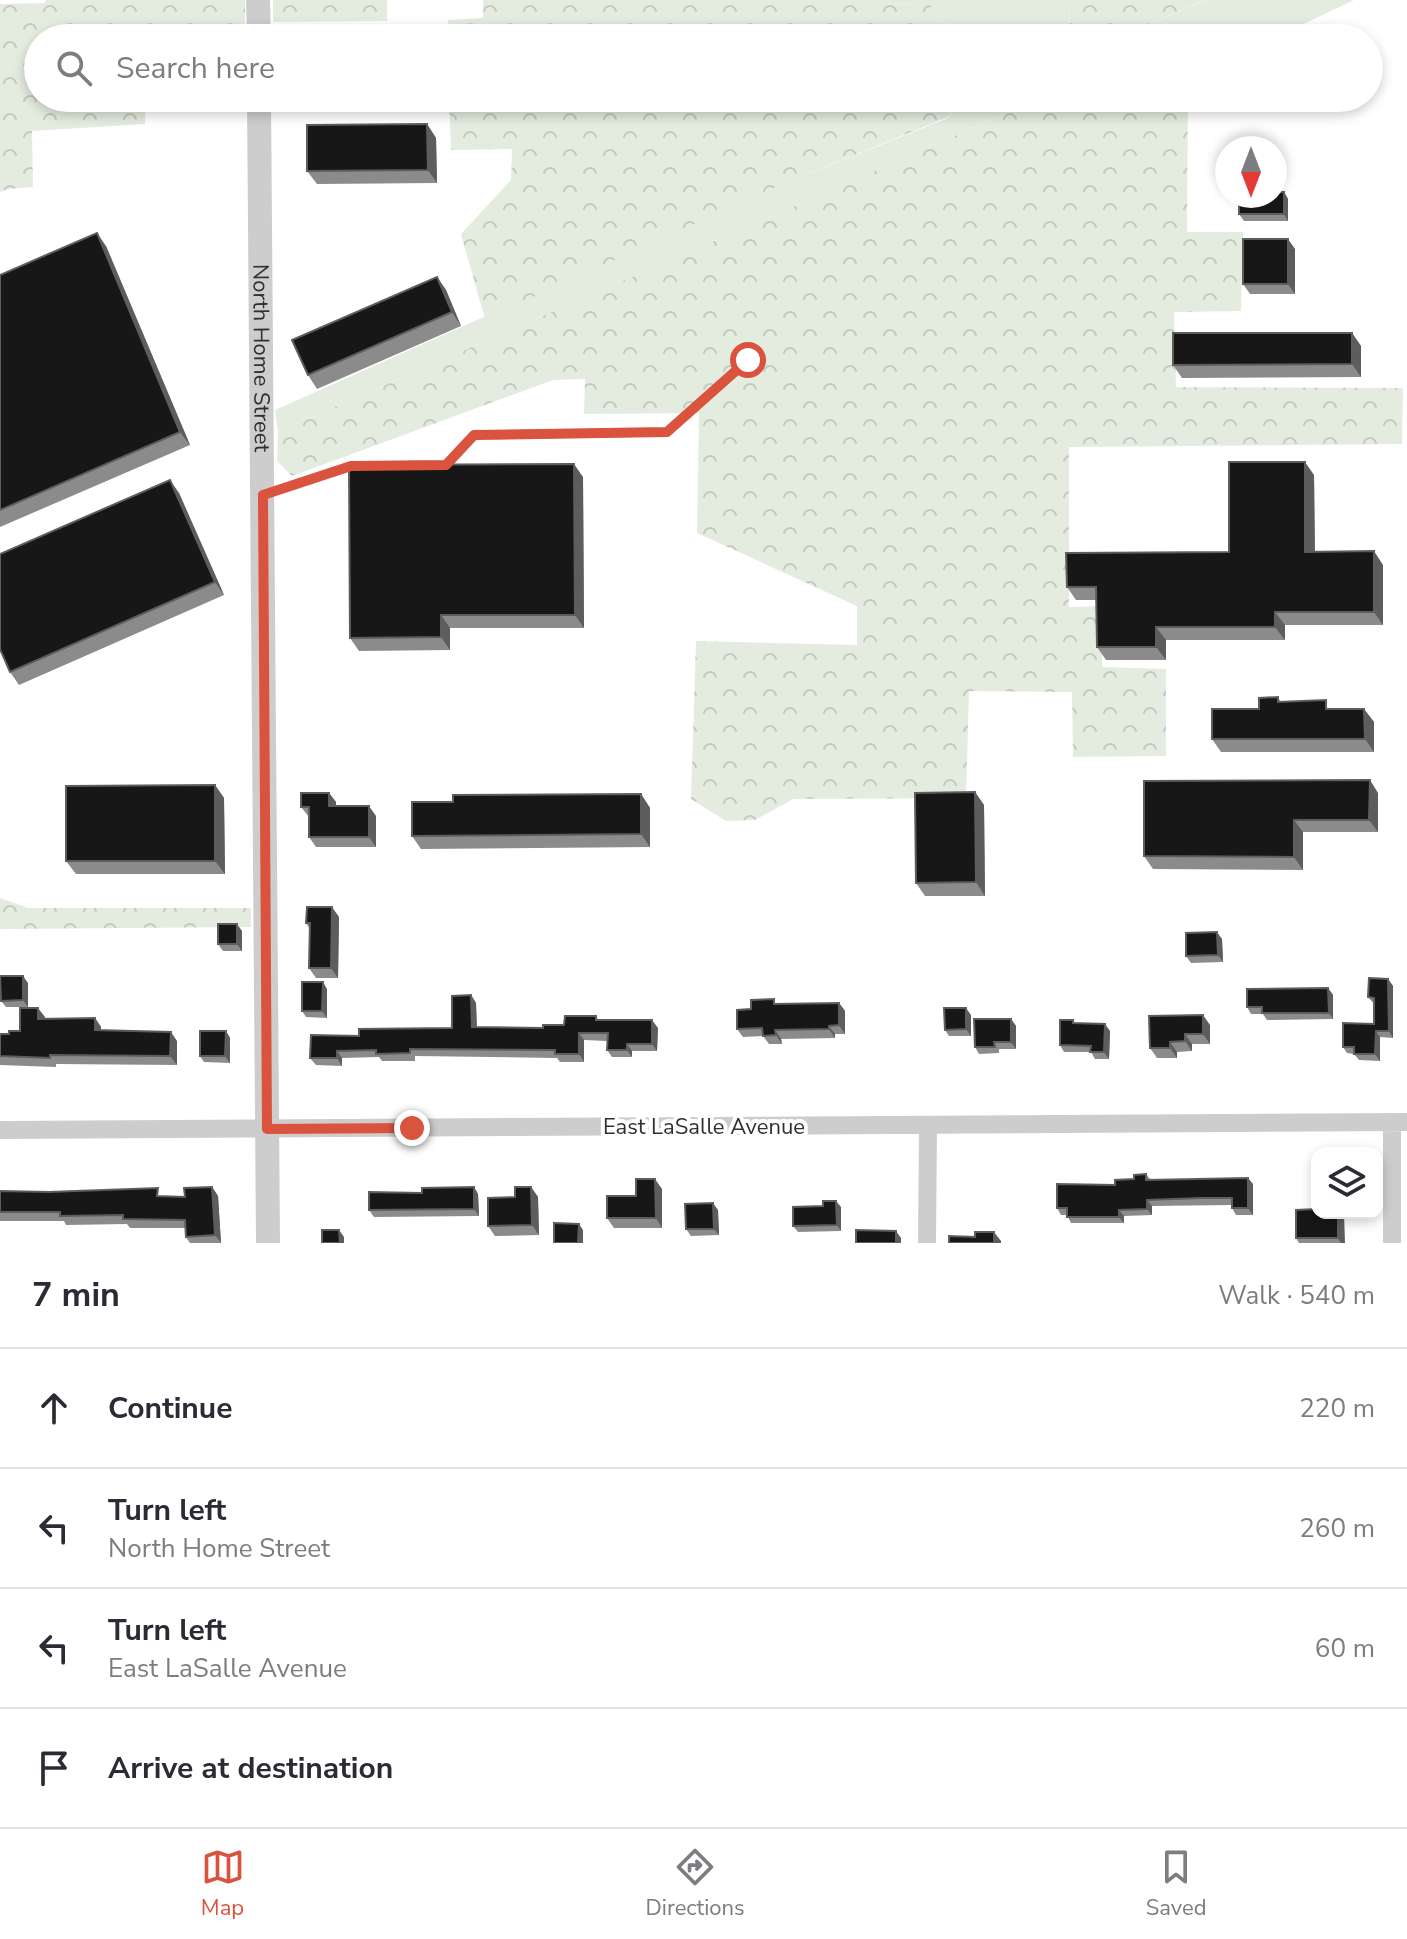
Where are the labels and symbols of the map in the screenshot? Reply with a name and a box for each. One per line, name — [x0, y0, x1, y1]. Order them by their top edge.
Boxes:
north arrow — [1215, 136, 1287, 208]
street label: North Home Street — [245, 264, 277, 452]
route start — [730, 342, 766, 378]
route end — [394, 1110, 430, 1146]
street label: East LaSalle Avenue — [603, 1112, 805, 1142]

